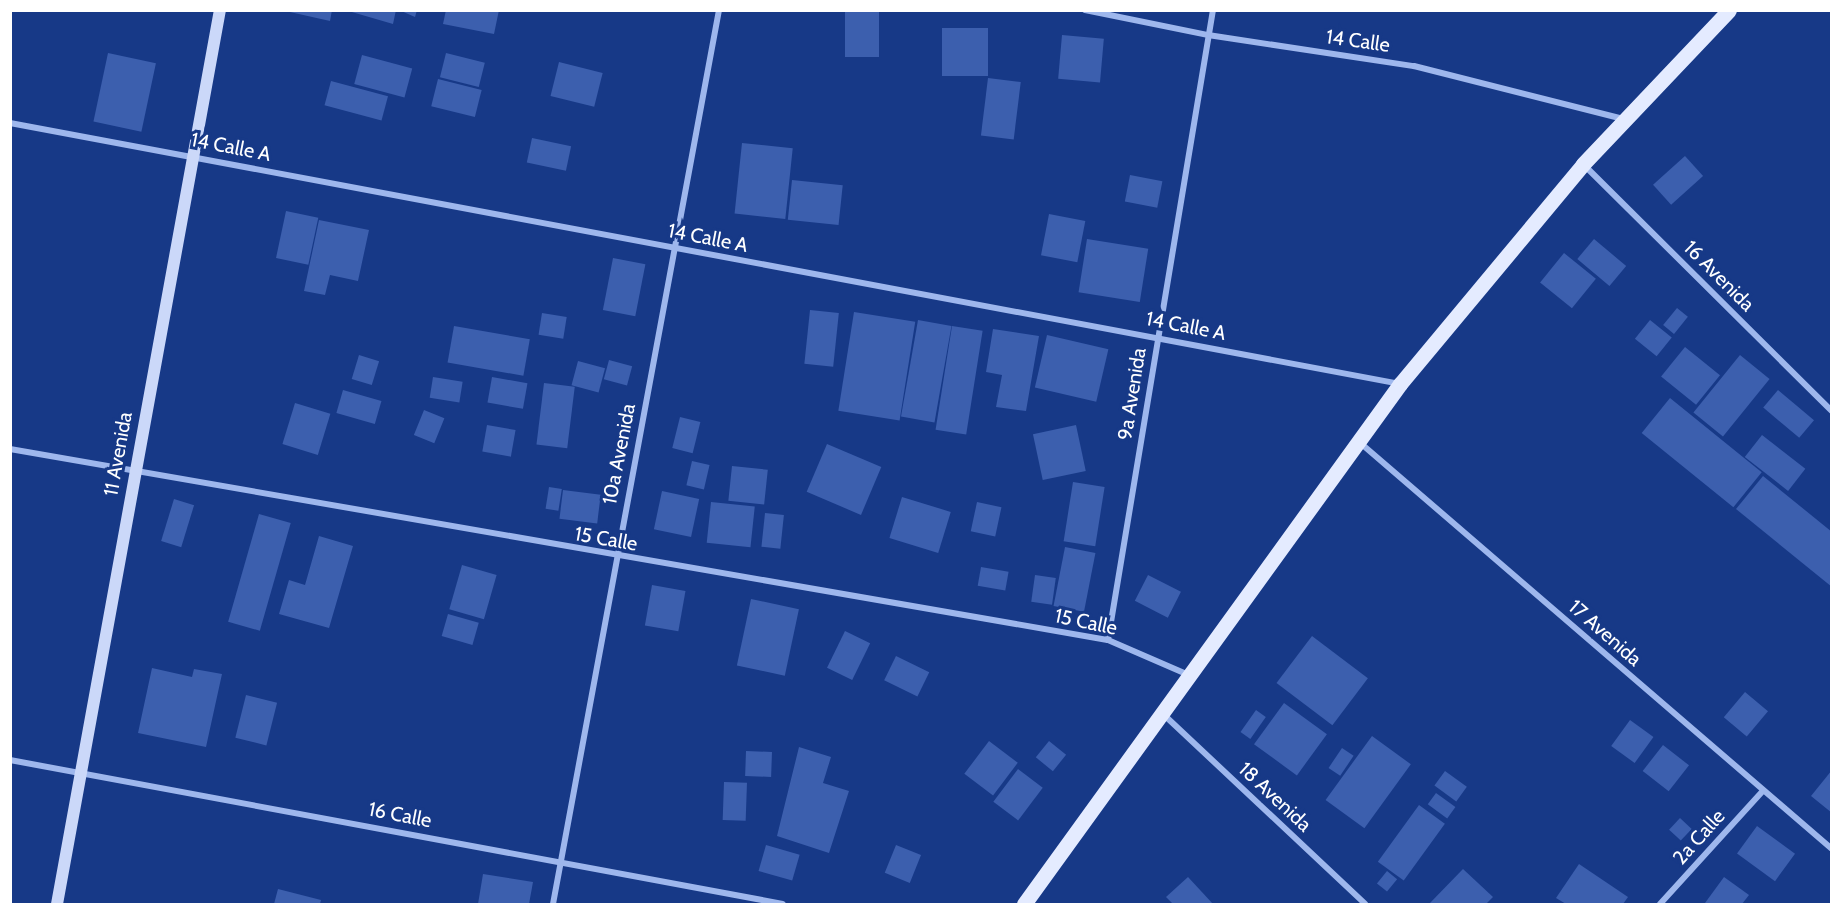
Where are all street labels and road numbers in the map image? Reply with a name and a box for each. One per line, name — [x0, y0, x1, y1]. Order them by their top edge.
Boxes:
street label: 14 Calle — [1325, 25, 1391, 57]
street label: 14 Calle A — [189, 128, 273, 166]
street label: 14 Calle A — [666, 219, 750, 257]
street label: 16 Avenida — [1679, 236, 1759, 316]
street label: 14 Calle A — [1144, 307, 1228, 345]
street label: 9a Avenida — [1113, 346, 1151, 442]
street label: 10a Avenida — [597, 402, 641, 506]
street label: 11 Avenida — [99, 410, 137, 498]
street label: 15 Calle — [573, 522, 639, 556]
street label: 17 Avenida — [1564, 595, 1646, 671]
street label: 15 Calle — [1053, 604, 1119, 640]
street label: 18 Avenida — [1234, 757, 1316, 837]
street label: 16 Calle — [366, 797, 434, 833]
street label: 2a Calle — [1668, 804, 1730, 870]

